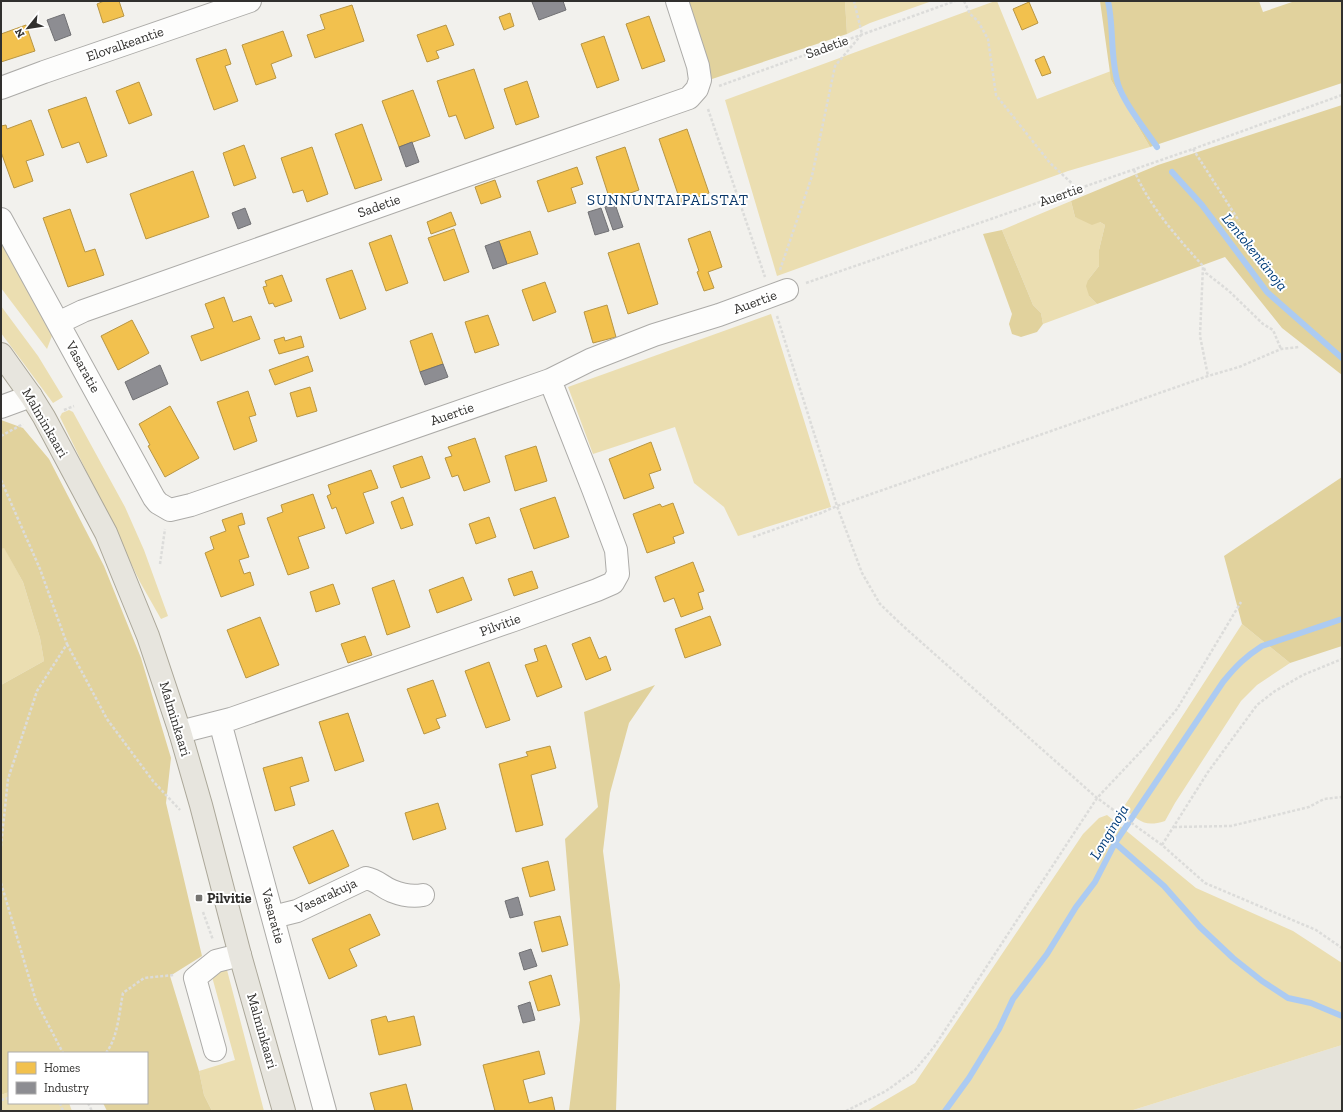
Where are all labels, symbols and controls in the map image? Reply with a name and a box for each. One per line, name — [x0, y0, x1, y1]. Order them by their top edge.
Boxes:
north arrow — [8, 8, 48, 48]
street label: Elovalkeantie — [84, 23, 166, 65]
text: N — [12, 25, 27, 40]
street label: Sadetie — [803, 31, 851, 63]
street label: Auertie — [1037, 180, 1085, 210]
street label: Sadetie — [355, 190, 403, 222]
district label: SUNNUNTAIPALSTAT — [587, 191, 749, 209]
water label: Lentokentänoja — [1218, 210, 1292, 294]
street label: Auertie — [731, 286, 779, 318]
street label: Vasaratie — [61, 337, 104, 396]
street label: Malminkaari — [18, 385, 72, 461]
street label: Auertie — [428, 399, 476, 429]
street label: Pilvitie — [477, 610, 523, 640]
street label: Malminkaari — [156, 680, 194, 759]
water label: Longinoja — [1086, 801, 1132, 863]
street label: Vasarakuja — [292, 874, 360, 918]
street label: Vasaratie — [257, 886, 289, 946]
place label: Pilvitie — [207, 890, 252, 907]
marker: Pilvitie — [194, 893, 204, 903]
street label: Malminkaari — [243, 991, 281, 1071]
legend — [8, 1052, 148, 1104]
text: Homes — [44, 1061, 80, 1075]
text: Industry — [44, 1081, 90, 1095]

